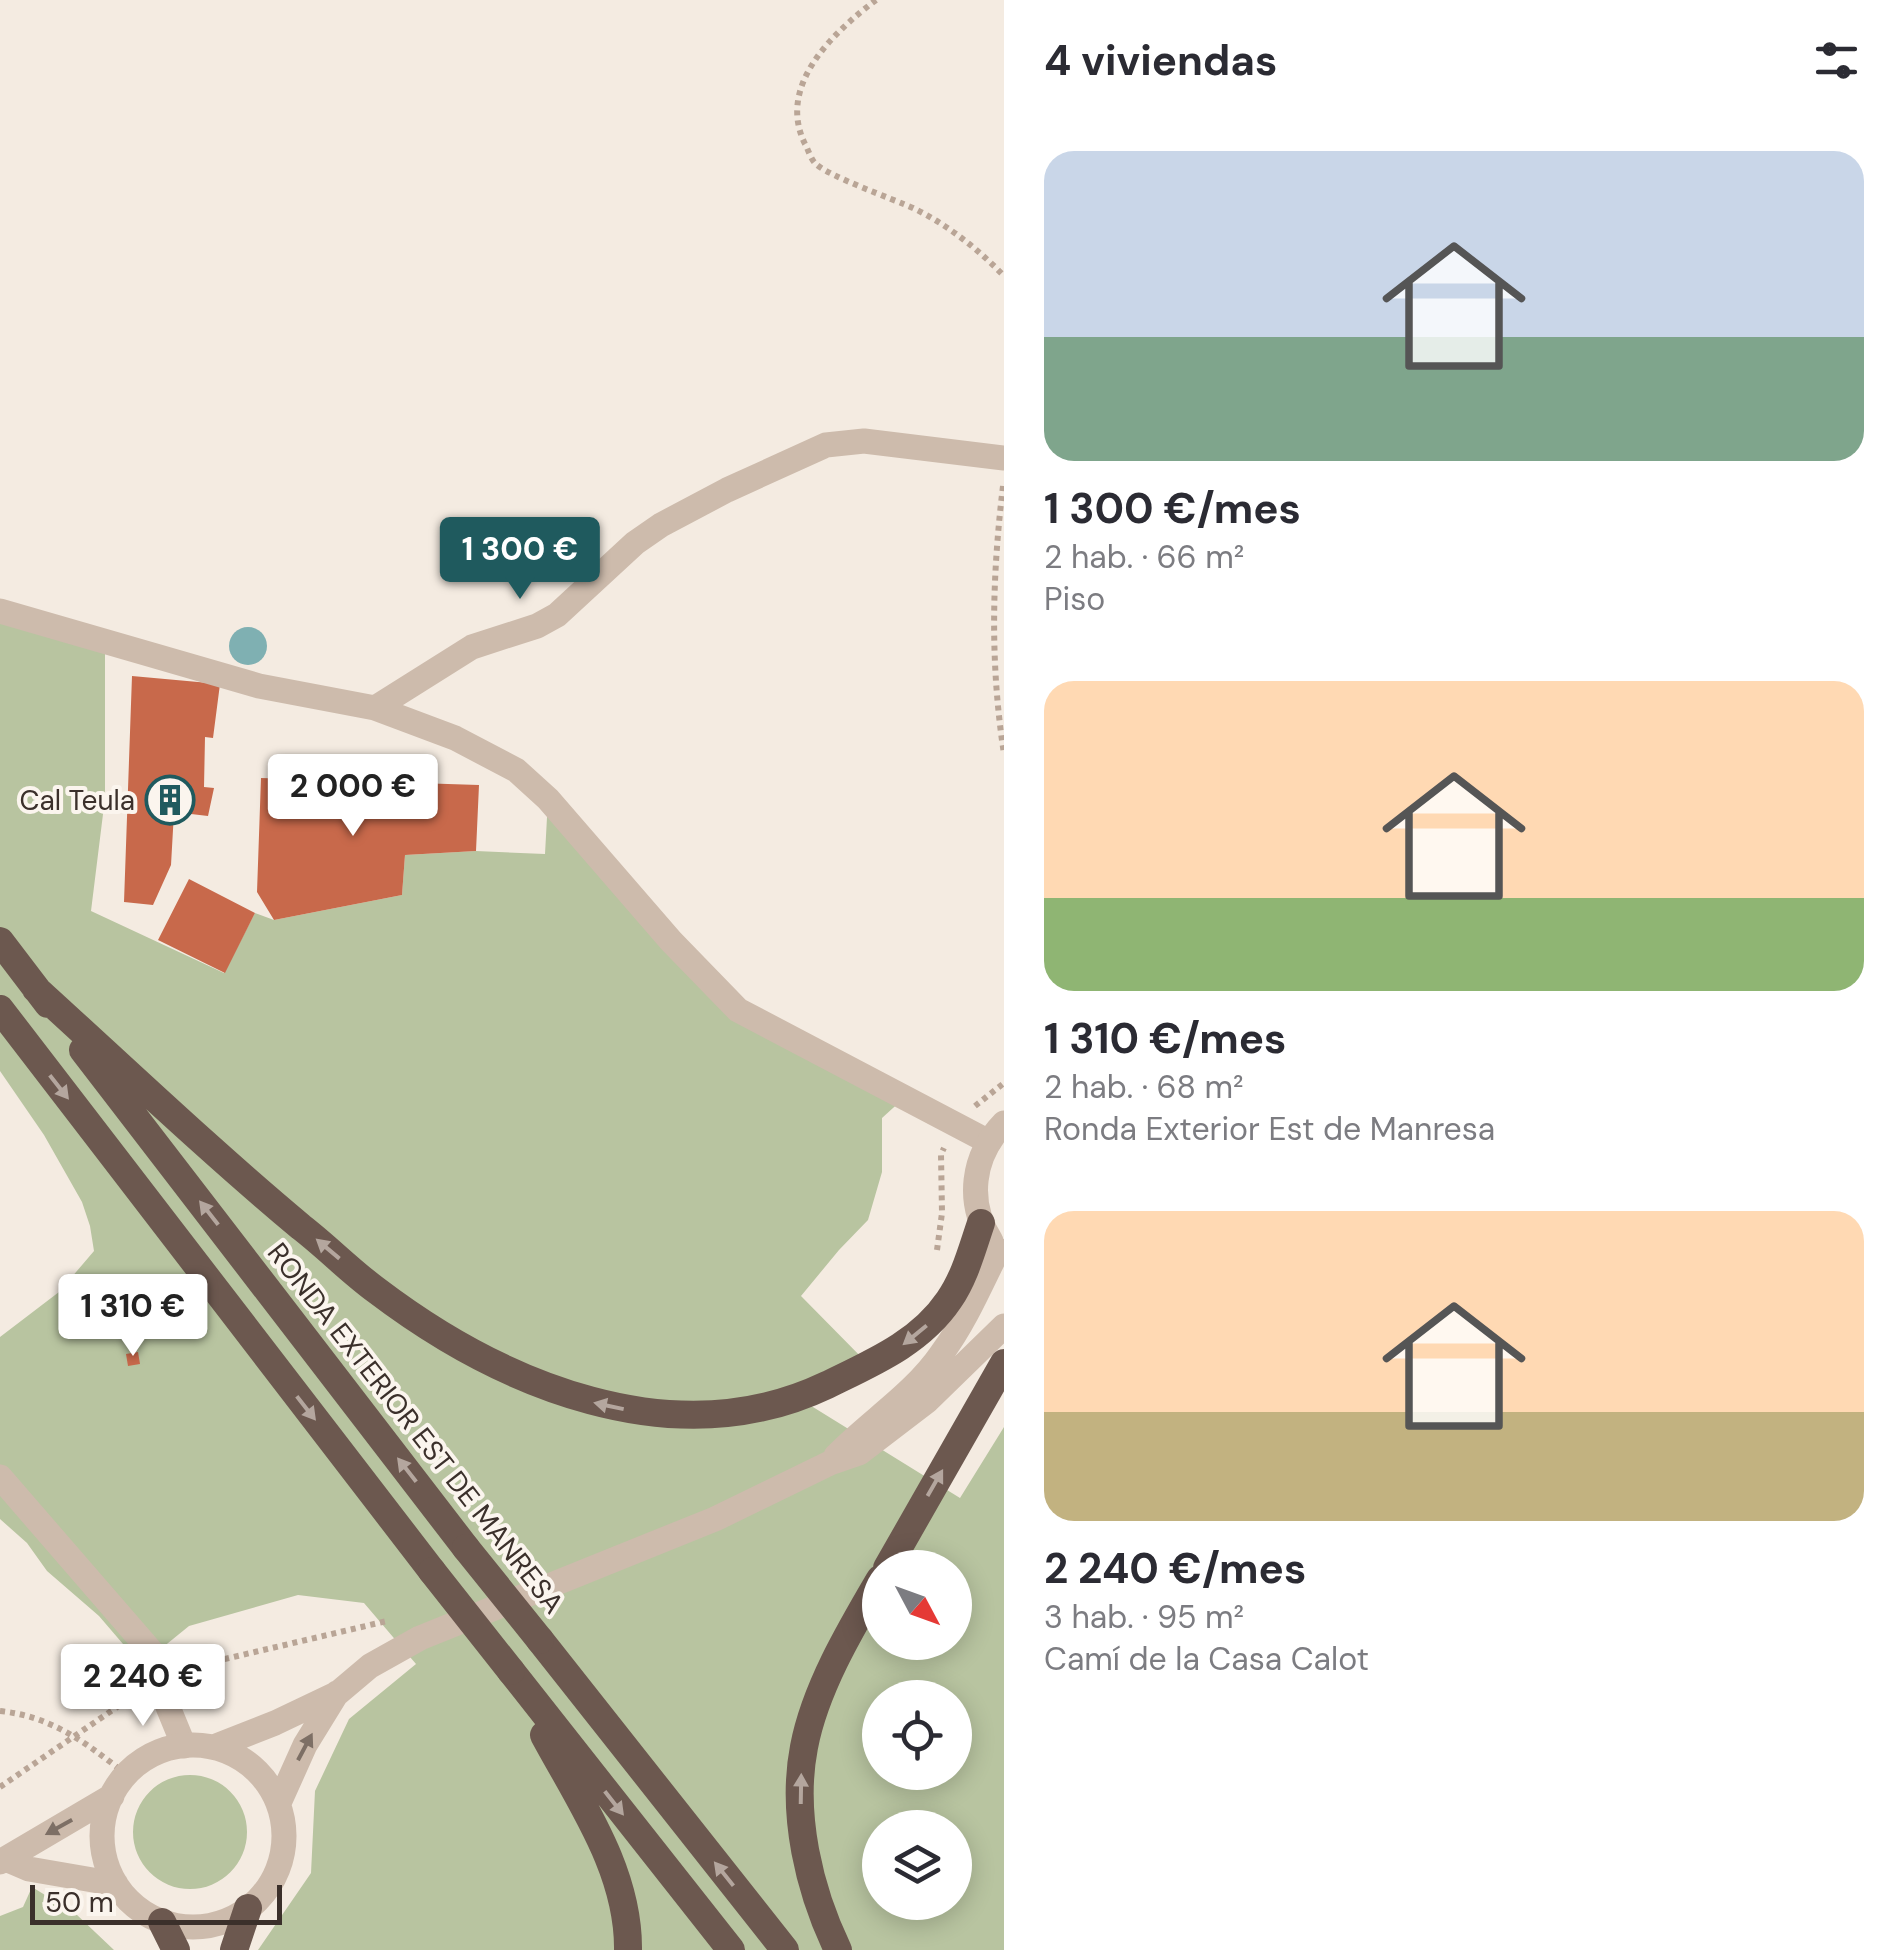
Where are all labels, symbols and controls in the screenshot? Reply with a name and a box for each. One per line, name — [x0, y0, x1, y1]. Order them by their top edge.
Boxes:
text: 4 viviendas — [1044, 33, 1277, 88]
icon: filters — [1809, 33, 1864, 88]
icon: home — [1364, 216, 1544, 396]
text: 1 300 €/mes — [1044, 481, 1301, 536]
pin: 1 300 € — [428, 517, 612, 602]
text: 1 300 € — [462, 528, 578, 570]
text: 2 hab. · 66 m² — [1044, 536, 1244, 578]
text: Piso — [1044, 578, 1105, 620]
icon: home — [1364, 746, 1544, 926]
pin: 2 000 € — [261, 754, 445, 839]
text: 2 000 € — [290, 765, 416, 807]
building icon: Cal Teula — [144, 774, 196, 826]
place label: Cal Teula — [19, 782, 135, 819]
text: 1 310 €/mes — [1044, 1011, 1286, 1066]
text: 2 hab. · 68 m² — [1044, 1066, 1244, 1108]
one-way arrow — [49, 1074, 69, 1100]
text: Ronda Exterior Est de Manresa — [1044, 1108, 1495, 1150]
one-way arrow — [199, 1200, 219, 1226]
street label: RONDA EXTERIOR EST DE MANRESA — [259, 1235, 572, 1621]
one-way arrow — [316, 1239, 341, 1261]
pin: 1 310 € — [41, 1274, 225, 1359]
icon: home — [1364, 1276, 1544, 1456]
text: 1 310 € — [80, 1285, 186, 1327]
one-way arrow — [903, 1324, 928, 1345]
one-way arrow — [295, 1395, 316, 1421]
one-way arrow — [593, 1397, 624, 1413]
one-way arrow — [396, 1458, 417, 1484]
one-way arrow — [926, 1469, 944, 1497]
text: 2 240 €/mes — [1044, 1541, 1306, 1596]
north arrow — [862, 1550, 972, 1660]
map controls — [862, 1550, 972, 1920]
text: 3 hab. · 95 m² — [1044, 1596, 1244, 1638]
text: Camí de la Casa Calot — [1044, 1638, 1369, 1680]
pin: 2 240 € — [51, 1644, 235, 1729]
text: 2 240 € — [83, 1655, 203, 1697]
button: locate — [862, 1680, 972, 1790]
one-way arrow — [297, 1732, 314, 1761]
one-way arrow — [793, 1772, 809, 1804]
one-way arrow — [604, 1790, 625, 1816]
button: layers — [862, 1810, 972, 1920]
one-way arrow — [45, 1817, 73, 1835]
one-way arrow — [714, 1861, 735, 1887]
scale bar — [30, 1880, 282, 1924]
text: 50 m — [45, 1884, 114, 1921]

